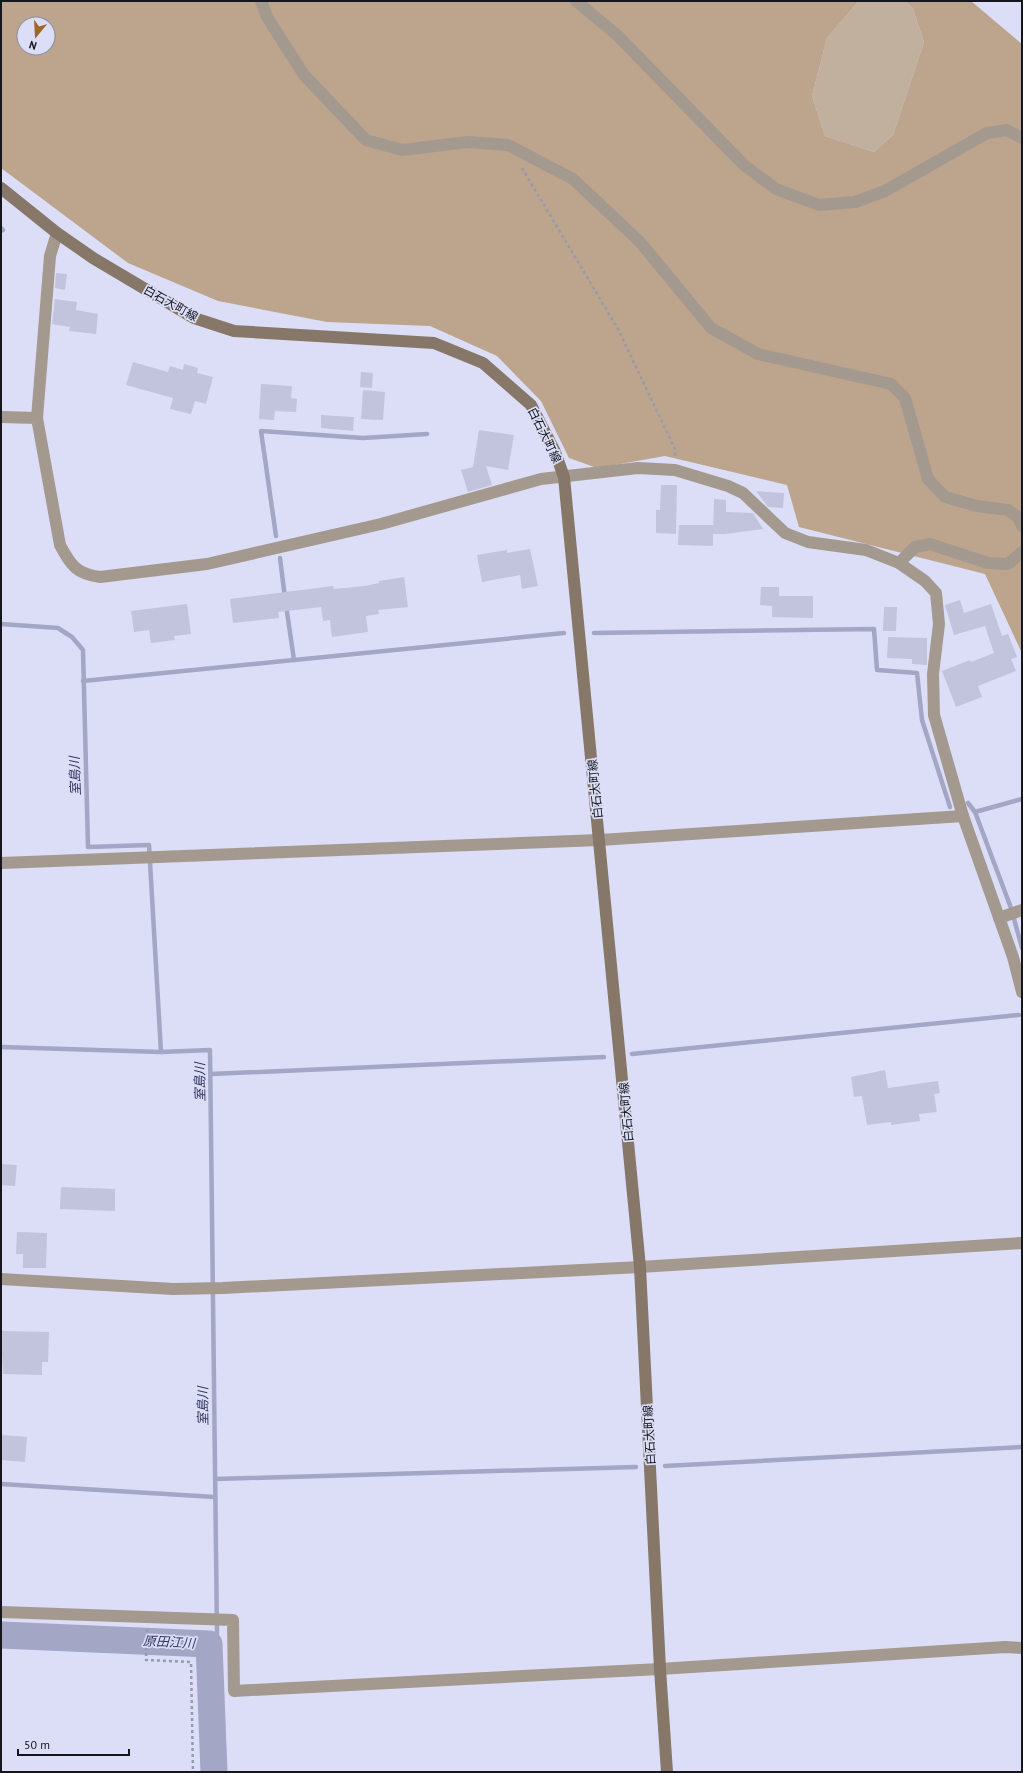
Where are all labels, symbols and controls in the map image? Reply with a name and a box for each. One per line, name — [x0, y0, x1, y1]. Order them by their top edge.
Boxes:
north arrow — [16, 16, 56, 56]
text: N — [27, 38, 39, 53]
street label: 白石大町線 — [141, 282, 201, 324]
street label: 白石大町線 — [525, 405, 565, 465]
water label: 室島川 — [66, 754, 84, 796]
street label: 白石大町線 — [584, 758, 606, 820]
water label: 室島川 — [191, 1060, 209, 1102]
street label: 白石大町線 — [616, 1081, 636, 1143]
water label: 室島川 — [194, 1384, 212, 1426]
street label: 白石大町線 — [640, 1405, 658, 1465]
water label: 原田江川 — [143, 1632, 197, 1652]
scale bar — [18, 1731, 129, 1757]
text: 50 m — [24, 1737, 50, 1752]

